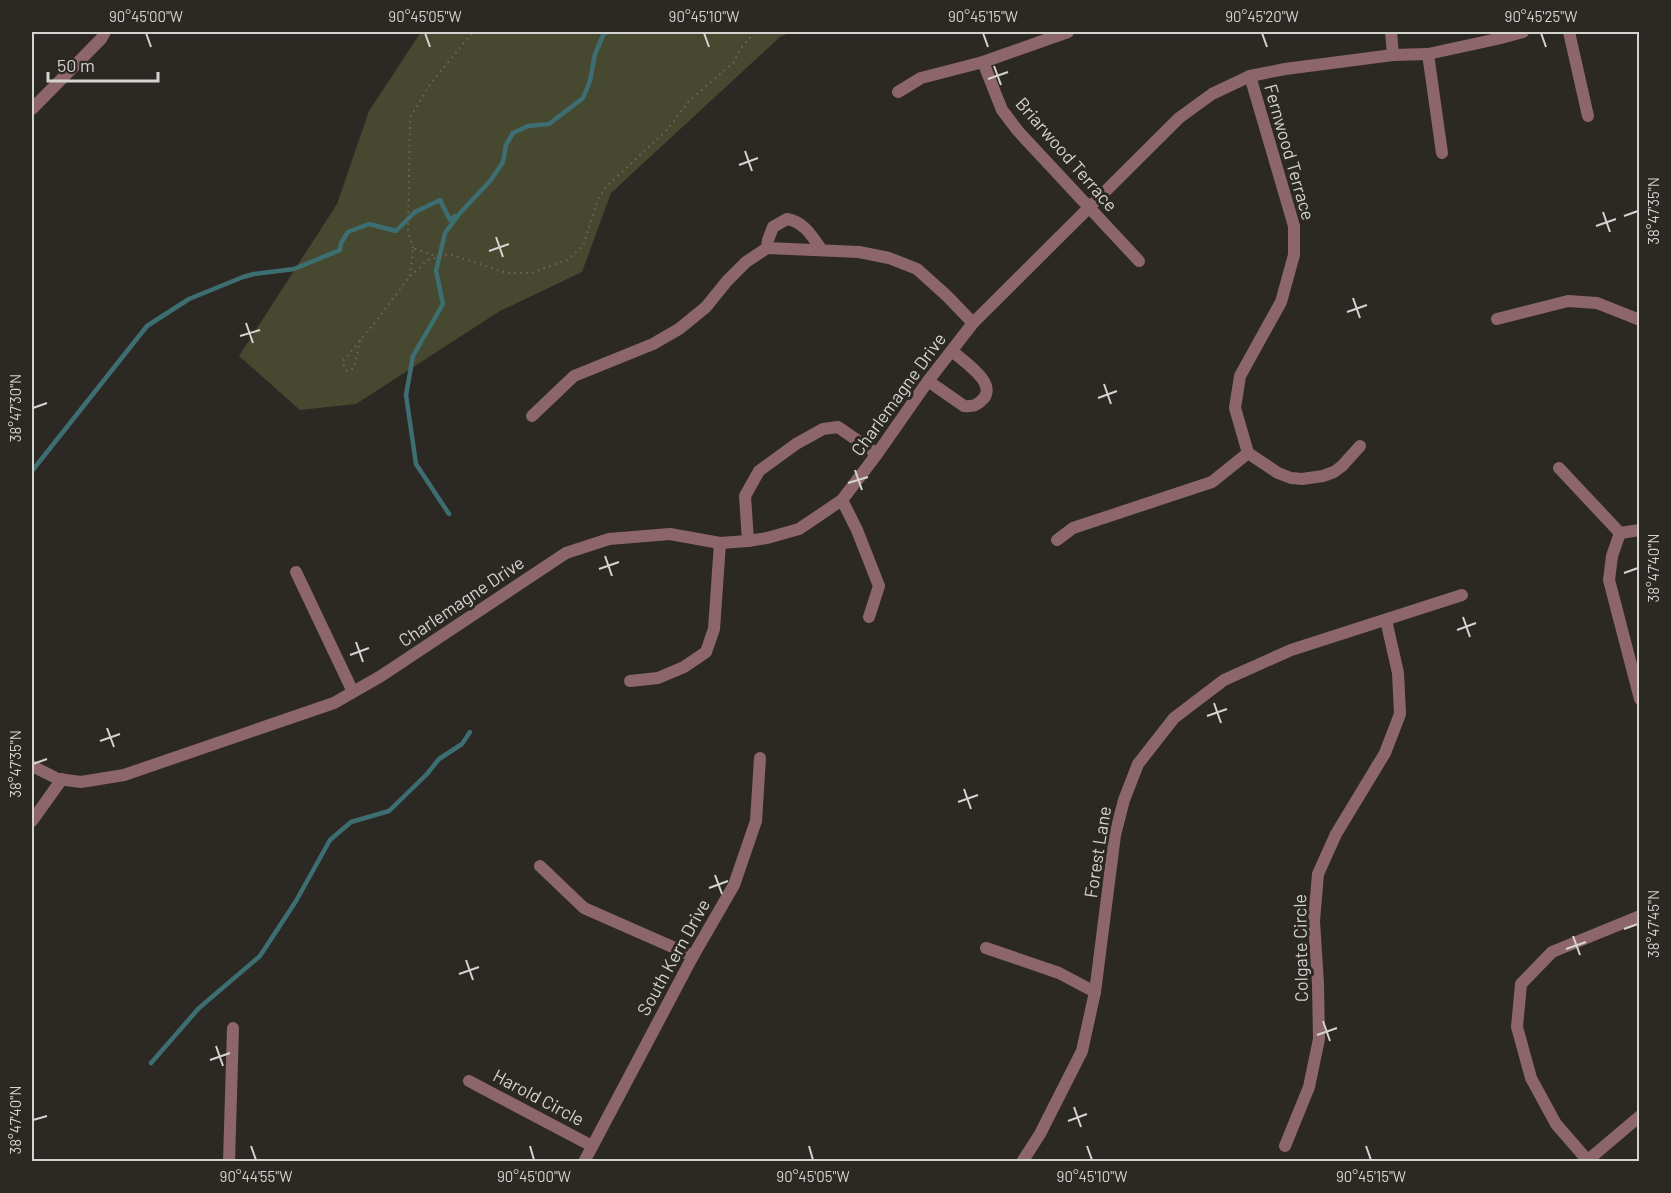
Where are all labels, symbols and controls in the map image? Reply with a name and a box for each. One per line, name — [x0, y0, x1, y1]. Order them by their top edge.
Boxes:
text: 90°45'00"W — [109, 7, 183, 25]
text: 90°45'05"W — [388, 7, 462, 25]
text: 90°45'10"W — [669, 7, 739, 25]
text: 90°45'15"W — [948, 7, 1018, 25]
text: 90°45'20"W — [1225, 7, 1299, 25]
text: 90°45'25"W — [1505, 7, 1577, 25]
scale bar — [48, 45, 158, 83]
text: 50 m — [57, 54, 95, 76]
street label: Fernwood Terrace — [1260, 81, 1320, 223]
street label: Briarwood Terrace — [1011, 92, 1123, 216]
text: 38°47'35"N — [1644, 177, 1662, 245]
street label: Charlemagne Drive — [846, 328, 950, 460]
text: 38°47'30"N — [6, 374, 24, 442]
text: 38°47'40"N — [1644, 534, 1662, 602]
street label: Charlemagne Drive — [394, 551, 528, 651]
text: 38°47'35"N — [6, 730, 24, 798]
street label: Forest Lane — [1079, 805, 1115, 899]
text: 38°47'45"N — [1644, 890, 1662, 958]
street label: Colgate Circle — [1288, 894, 1312, 1002]
street label: South Kern Drive — [632, 895, 714, 1019]
street label: Harold Circle — [490, 1064, 588, 1130]
text: 38°47'40"N — [6, 1086, 24, 1154]
text: 90°44'55"W — [220, 1167, 292, 1185]
text: 90°45'00"W — [497, 1167, 571, 1185]
text: 90°45'05"W — [776, 1167, 850, 1185]
text: 90°45'10"W — [1057, 1167, 1127, 1185]
text: 90°45'15"W — [1336, 1167, 1406, 1185]

